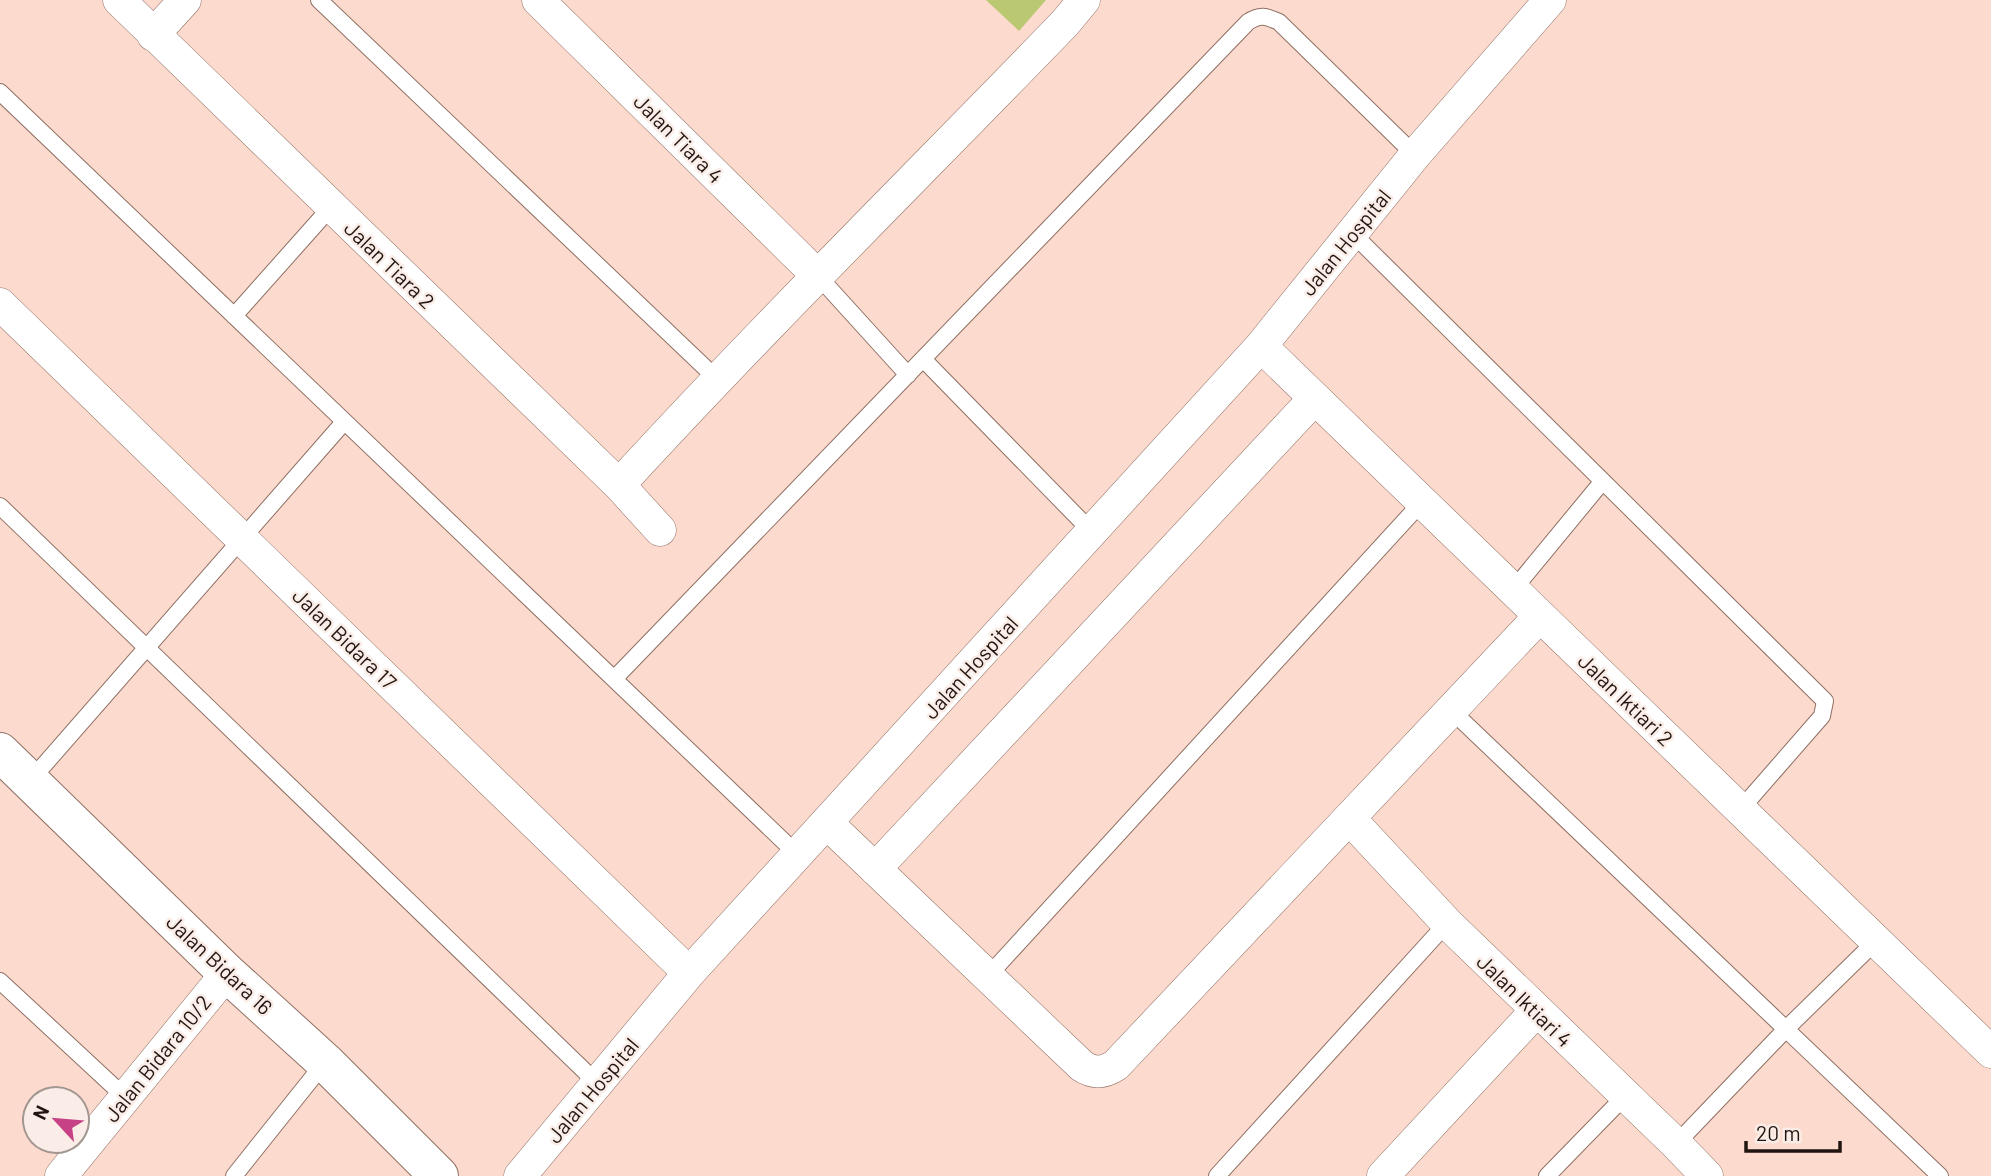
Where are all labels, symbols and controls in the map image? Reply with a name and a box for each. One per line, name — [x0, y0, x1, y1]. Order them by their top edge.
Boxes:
street label: Jalan Tiara 4 — [629, 88, 729, 188]
street label: Jalan Hospital — [1295, 184, 1395, 300]
street label: Jalan Tiara 2 — [340, 215, 440, 313]
street label: Jalan Bidara 17 — [288, 582, 402, 694]
street label: Jalan Hospital — [917, 611, 1023, 723]
street label: Jalan Iktiari 2 — [1573, 648, 1679, 750]
street label: Jalan Bidara 16 — [162, 909, 278, 1019]
street label: Jalan Iktiari 4 — [1472, 948, 1578, 1052]
street label: Jalan Bidara 10/2 — [98, 989, 216, 1127]
street label: Jalan Hospital — [541, 1032, 643, 1148]
north arrow — [21, 1085, 91, 1155]
text: N — [27, 1102, 53, 1123]
scale bar — [1746, 1110, 1840, 1154]
text: 20 m — [1756, 1120, 1801, 1145]

